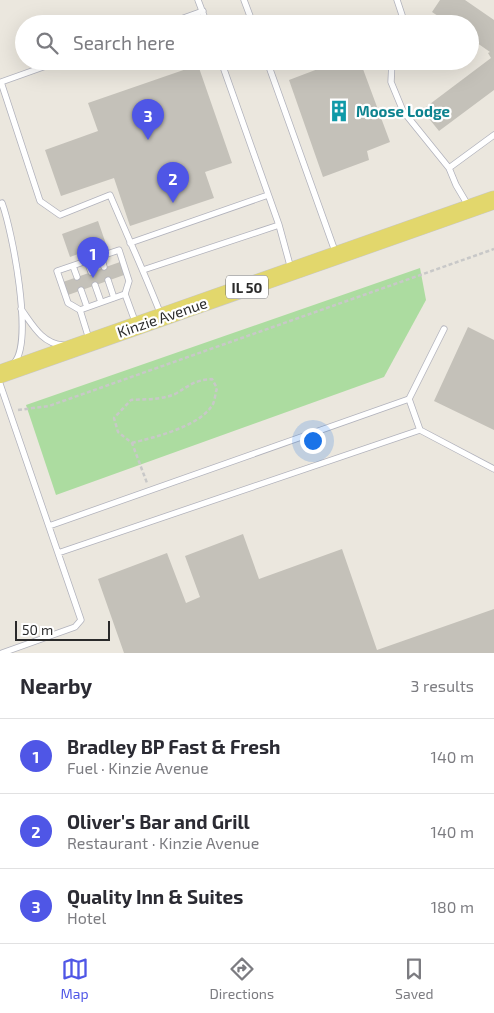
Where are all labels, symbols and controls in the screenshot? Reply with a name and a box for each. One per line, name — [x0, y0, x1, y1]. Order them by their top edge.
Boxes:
search box — [15, 15, 479, 70]
icon: search — [33, 29, 61, 57]
text: Search here — [73, 31, 175, 54]
building icon: Moose Lodge — [326, 98, 352, 124]
pin: 3 — [132, 99, 164, 140]
place label: Moose Lodge — [356, 102, 450, 120]
pin: 2 — [157, 162, 189, 203]
pin: 1 — [77, 237, 109, 278]
road number: IL 50 — [226, 276, 268, 298]
street label: Kinzie Avenue — [115, 293, 209, 341]
your location — [300, 428, 326, 454]
scale bar — [15, 618, 110, 641]
text: 50 m — [22, 621, 53, 638]
text: Nearby — [20, 673, 92, 698]
text: 3 results — [411, 676, 474, 695]
text: Bradley BP Fast & Fresh — [67, 735, 281, 758]
text: 1 — [33, 747, 39, 766]
text: 140 m — [431, 747, 474, 766]
text: Fuel · Kinzie Avenue — [67, 758, 209, 777]
text: Oliver's Bar and Grill — [67, 810, 250, 833]
text: 2 — [31, 822, 41, 841]
text: 140 m — [431, 822, 474, 841]
text: Restaurant · Kinzie Avenue — [67, 833, 259, 852]
text: Quality Inn & Suites — [67, 885, 243, 908]
text: 3 — [31, 897, 41, 916]
text: 180 m — [431, 897, 474, 916]
text: Hotel — [67, 908, 106, 927]
tab: Map — [60, 955, 89, 1002]
tab: Directions — [210, 955, 274, 1002]
tab: Saved — [395, 955, 434, 1002]

